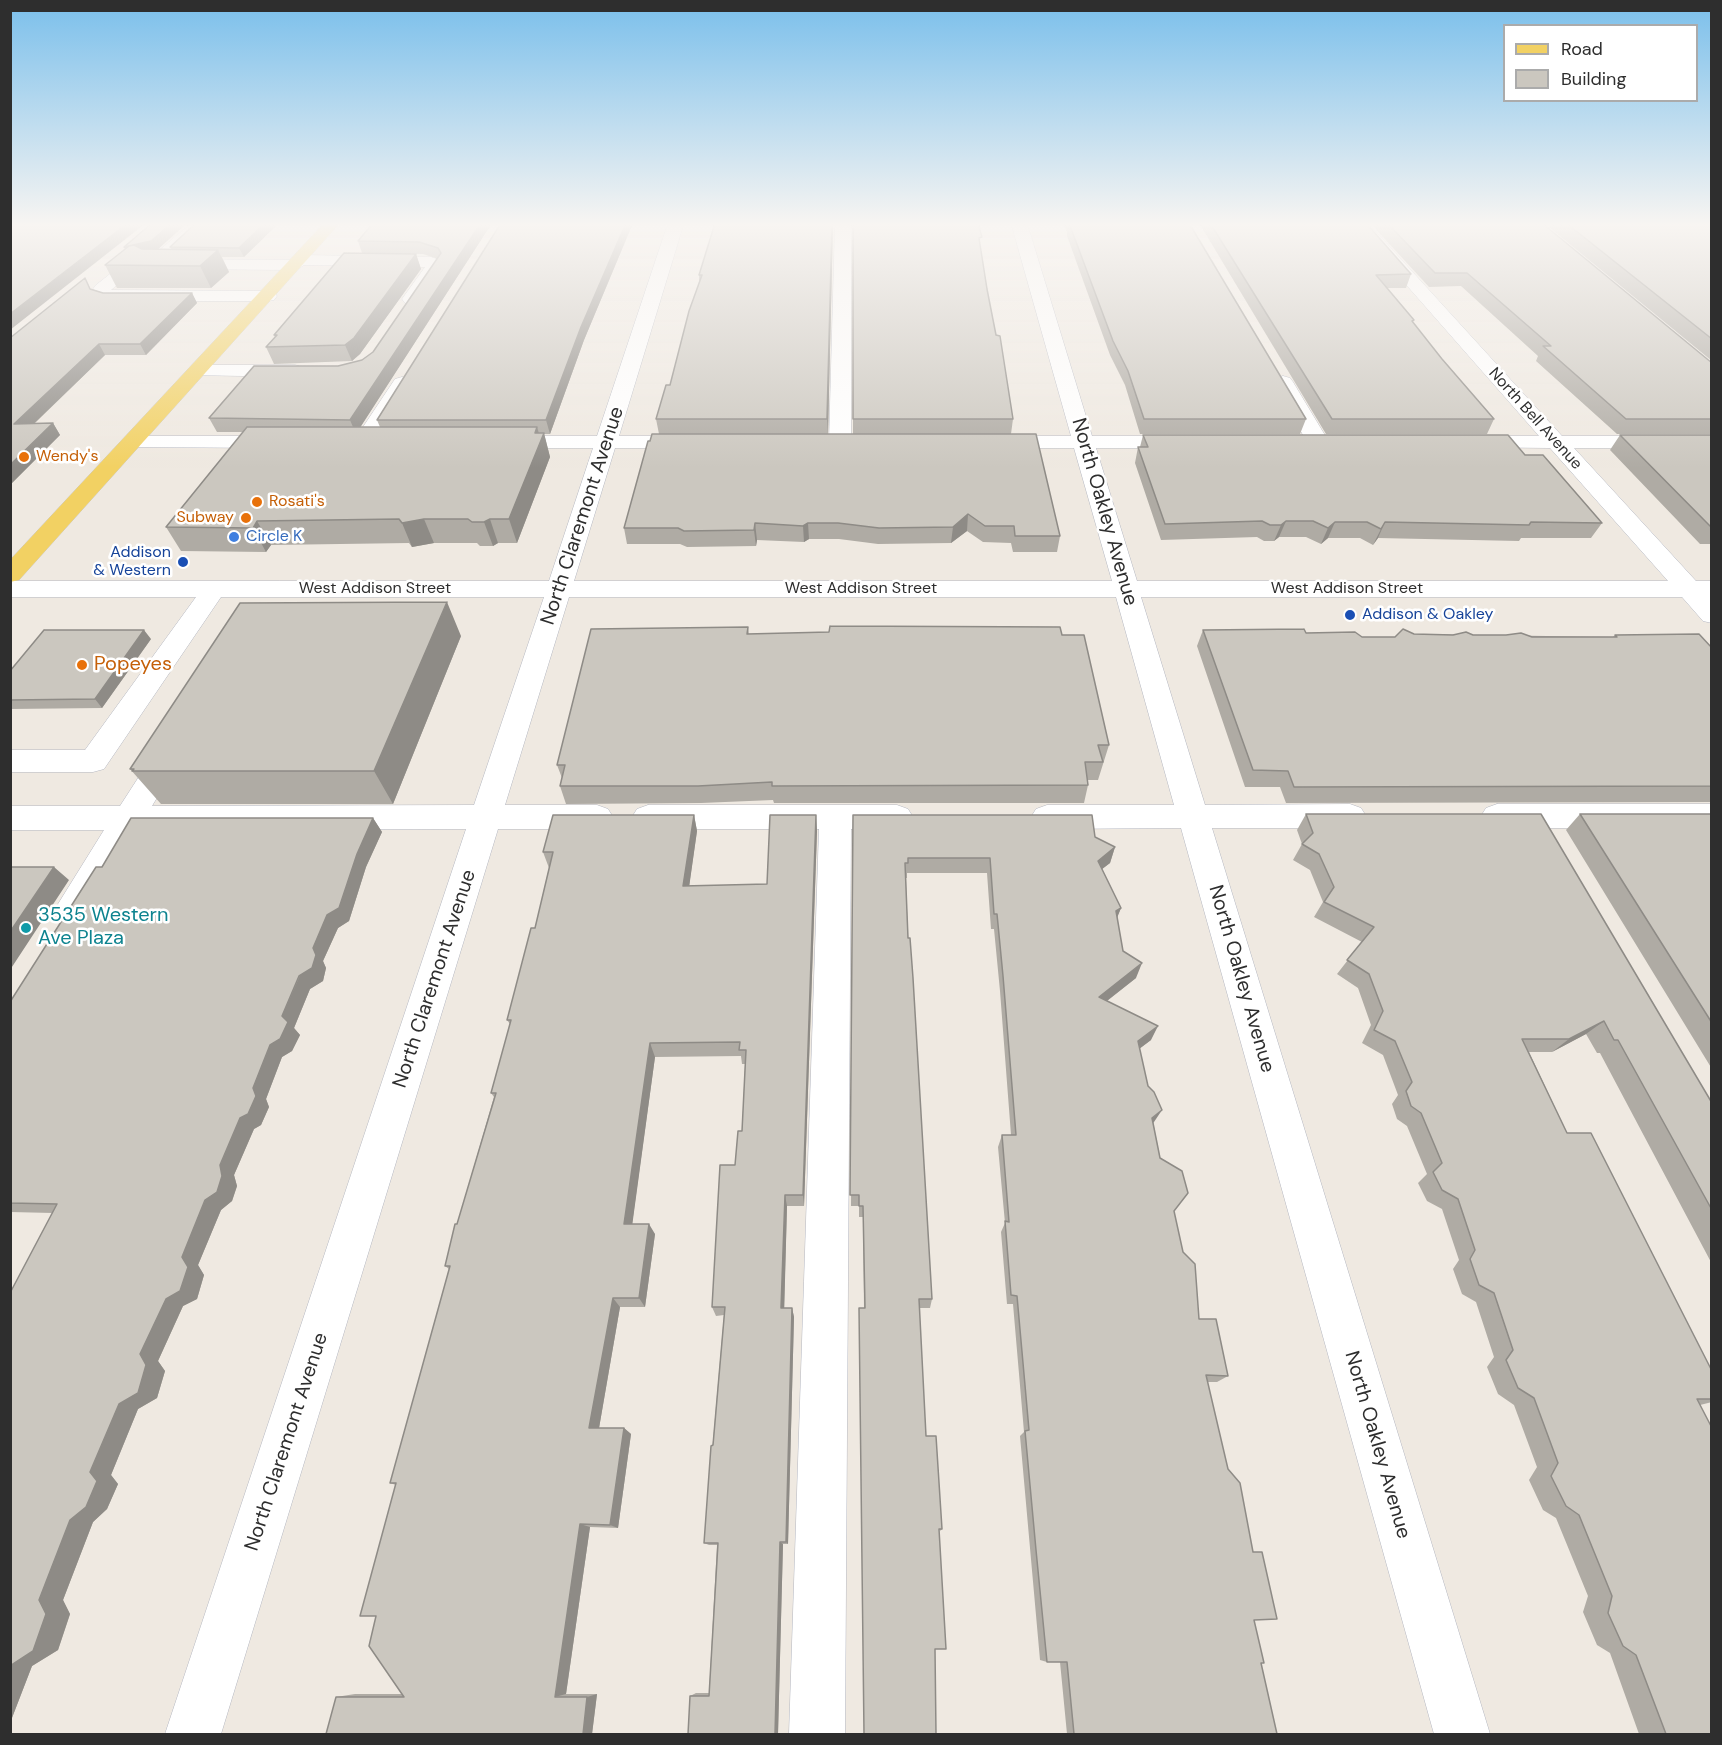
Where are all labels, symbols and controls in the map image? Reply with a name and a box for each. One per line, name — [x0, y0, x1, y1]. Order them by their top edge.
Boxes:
legend — [1503, 24, 1698, 102]
text: Road — [1561, 37, 1603, 61]
text: Building — [1561, 67, 1626, 91]
street label: North Bell Avenue — [1484, 364, 1586, 474]
street label: North Claremont Avenue — [536, 404, 630, 628]
street label: North Oakley Avenue — [1066, 415, 1142, 609]
place label: Wendy's — [36, 447, 98, 467]
marker: Wendy's — [17, 450, 31, 464]
place label: Rosati's — [269, 492, 325, 512]
marker: Rosati's — [250, 495, 264, 509]
place label: Subway — [177, 508, 234, 528]
marker: Subway — [239, 511, 253, 525]
place label: Circle K — [246, 527, 302, 547]
marker: Circle K — [227, 530, 241, 544]
place label: Addison & Western — [93, 543, 171, 581]
marker: Addison & Western — [176, 555, 190, 569]
street label: West Addison Street — [299, 579, 451, 599]
street label: West Addison Street — [785, 579, 937, 599]
street label: West Addison Street — [1271, 579, 1423, 599]
place label: Addison & Oakley — [1362, 605, 1493, 625]
marker: Addison & Oakley — [1343, 608, 1357, 622]
place label: Popeyes — [94, 653, 172, 677]
marker: Popeyes — [75, 658, 89, 672]
street label: North Claremont Avenue — [388, 867, 482, 1091]
street label: North Oakley Avenue — [1203, 882, 1279, 1076]
place label: 3535 Western Ave Plaza — [38, 904, 168, 951]
marker: 3535 Western Ave Plaza — [19, 921, 33, 935]
street label: North Claremont Avenue — [240, 1330, 334, 1554]
street label: North Oakley Avenue — [1339, 1348, 1415, 1542]

